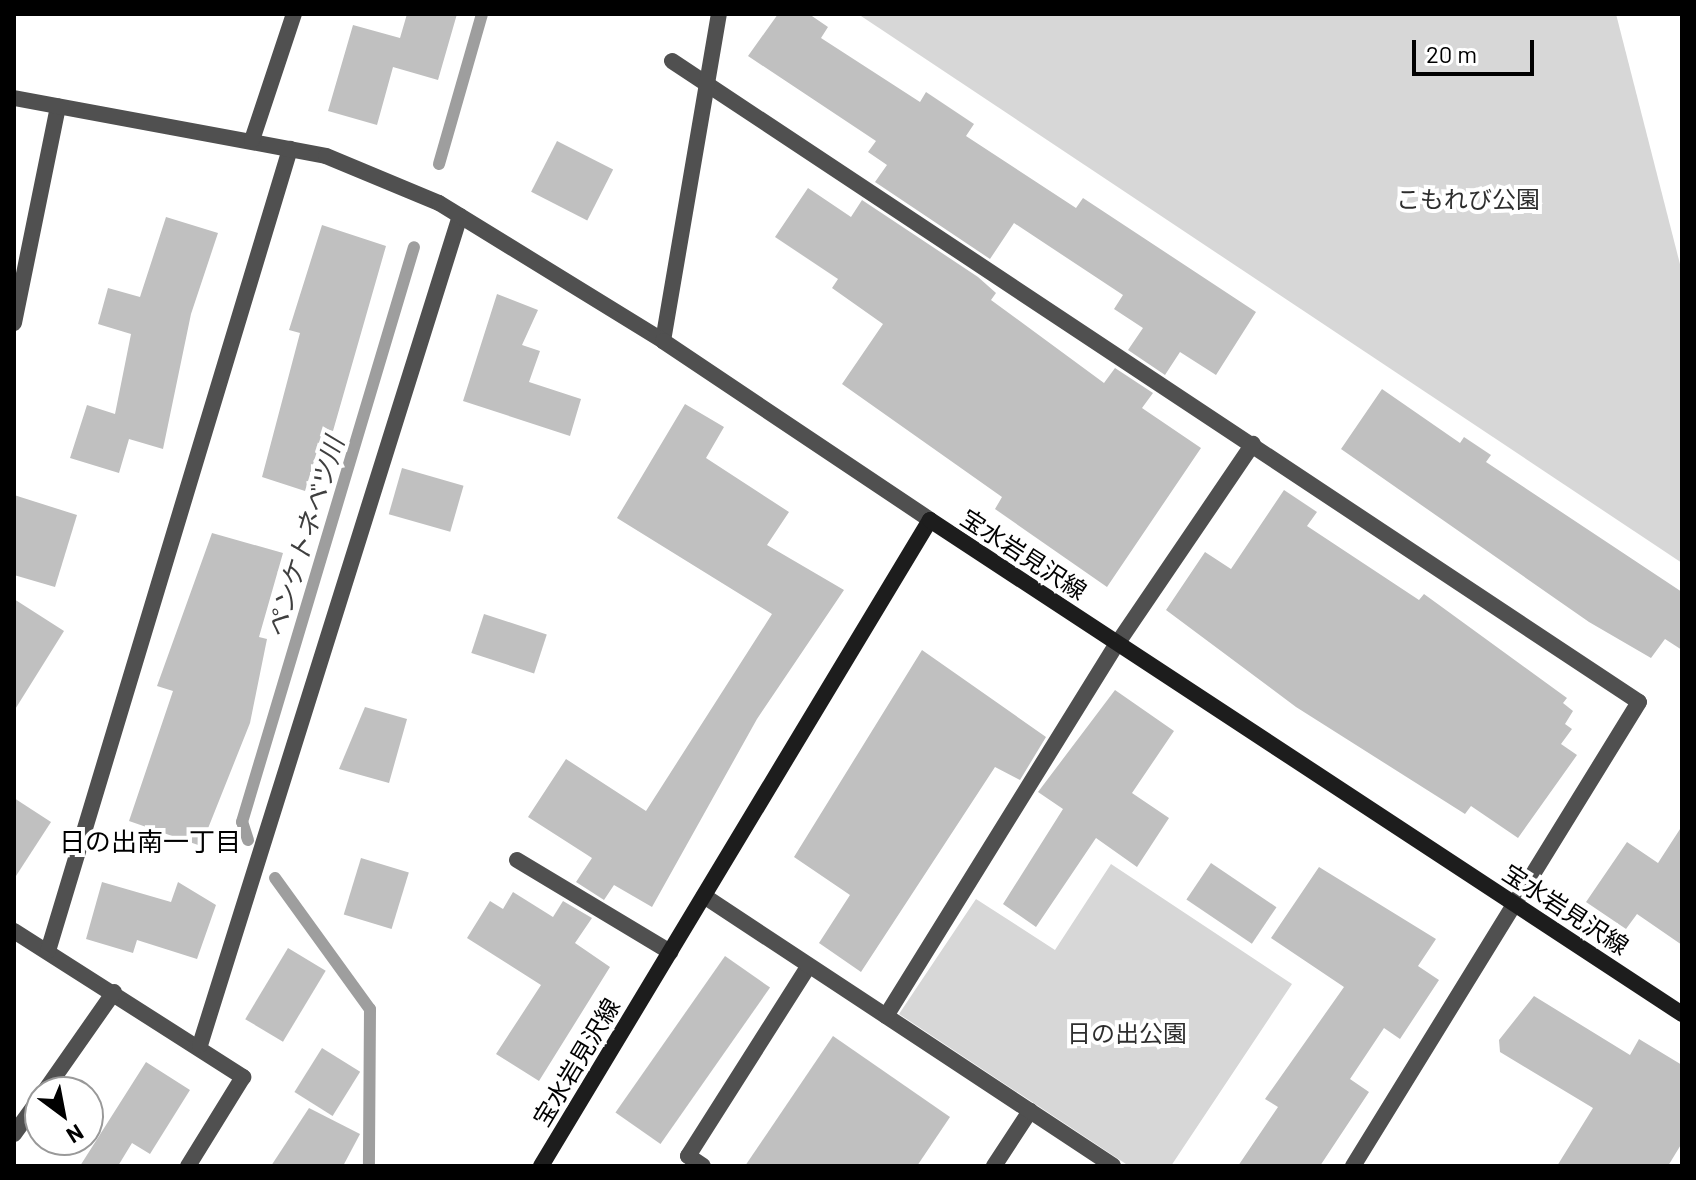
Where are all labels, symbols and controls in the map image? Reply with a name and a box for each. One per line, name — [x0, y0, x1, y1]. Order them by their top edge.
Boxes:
scale bar — [1416, 24, 1538, 74]
text: 20 m — [1426, 39, 1477, 68]
park label: こもれび公園 — [1396, 185, 1540, 213]
water label: ペンケトネベツ川 — [259, 433, 349, 641]
street label: 宝水岩見沢線 — [956, 503, 1092, 605]
district label: 日の出南一丁目 — [59, 825, 241, 857]
street label: 宝水岩見沢線 — [1498, 858, 1634, 960]
street label: 宝水岩見沢線 — [527, 993, 625, 1131]
park label: 日の出公園 — [1067, 1019, 1187, 1047]
north arrow — [24, 1076, 104, 1156]
text: N — [63, 1120, 89, 1150]

